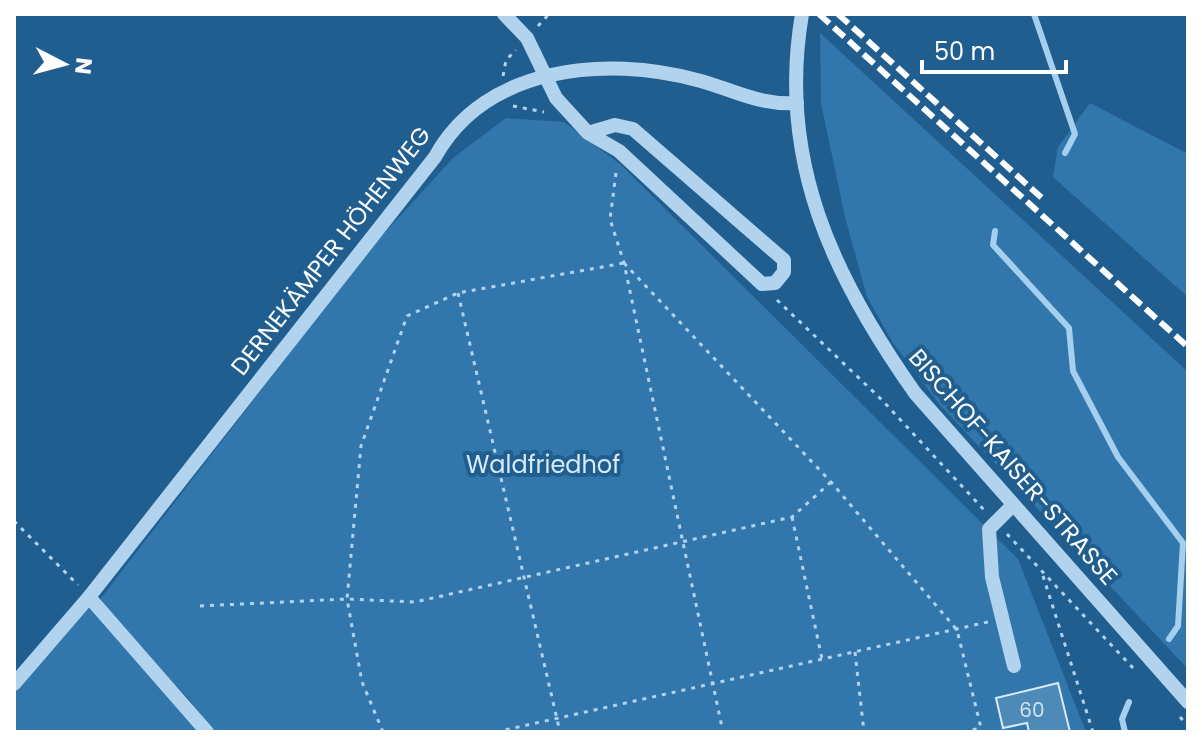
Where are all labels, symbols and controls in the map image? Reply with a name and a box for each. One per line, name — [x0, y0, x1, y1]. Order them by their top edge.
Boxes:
north arrow — [24, 24, 104, 104]
scale bar — [922, 24, 1066, 74]
text: 50 m — [934, 35, 995, 68]
text: N — [67, 56, 100, 76]
street label: DERNEKÄMPER HÖHENWEG — [223, 120, 438, 382]
street label: BISCHOF-KAISER-STRASSE — [902, 341, 1125, 592]
park label: Waldfriedhof — [466, 448, 620, 481]
house number: 60 — [1019, 696, 1045, 724]

